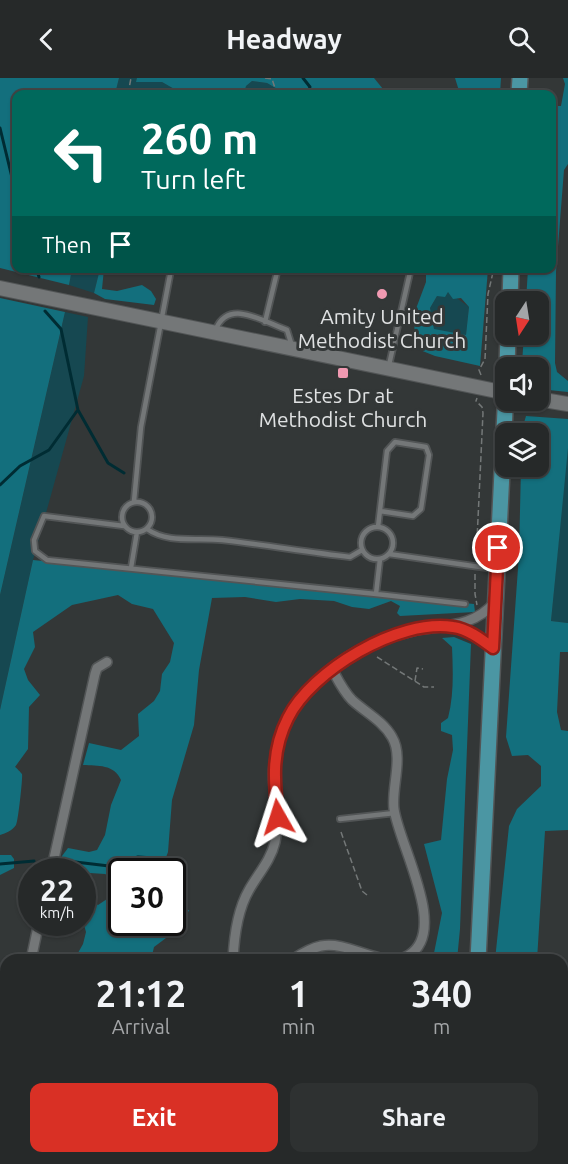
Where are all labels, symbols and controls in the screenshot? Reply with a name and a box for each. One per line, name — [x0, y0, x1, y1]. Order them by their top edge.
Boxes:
icon: back — [30, 23, 63, 56]
icon: search — [505, 23, 538, 56]
text: Headway — [226, 24, 342, 54]
icon: left — [42, 114, 120, 192]
text: 260 m — [141, 115, 258, 162]
text: Turn left — [141, 164, 245, 194]
icon: arrive — [104, 228, 137, 261]
text: Then — [42, 232, 92, 257]
marker: Amity United Methodist Church — [375, 287, 389, 301]
north arrow — [495, 291, 549, 345]
map controls — [495, 291, 549, 477]
place label: Amity United Methodist Church — [298, 304, 466, 352]
button: sound — [495, 357, 549, 411]
marker: Estes Dr at Methodist Church — [336, 366, 350, 380]
place label: Estes Dr at Methodist Church — [259, 383, 427, 431]
button: layers — [495, 423, 549, 477]
pin — [472, 522, 523, 573]
icon: arrive — [481, 531, 514, 564]
position arrow — [246, 785, 310, 849]
speed limit sign: 30 — [108, 858, 186, 936]
text: 22 — [40, 873, 74, 907]
text: km/h — [40, 904, 74, 921]
text: 21:12 — [96, 973, 186, 1014]
text: 1 — [288, 973, 309, 1014]
text: 340 — [411, 973, 472, 1014]
text: Arrival — [112, 1015, 170, 1038]
text: min — [282, 1015, 315, 1038]
text: m — [433, 1015, 450, 1038]
button: Exit — [30, 1083, 278, 1152]
button: Share — [290, 1083, 538, 1152]

